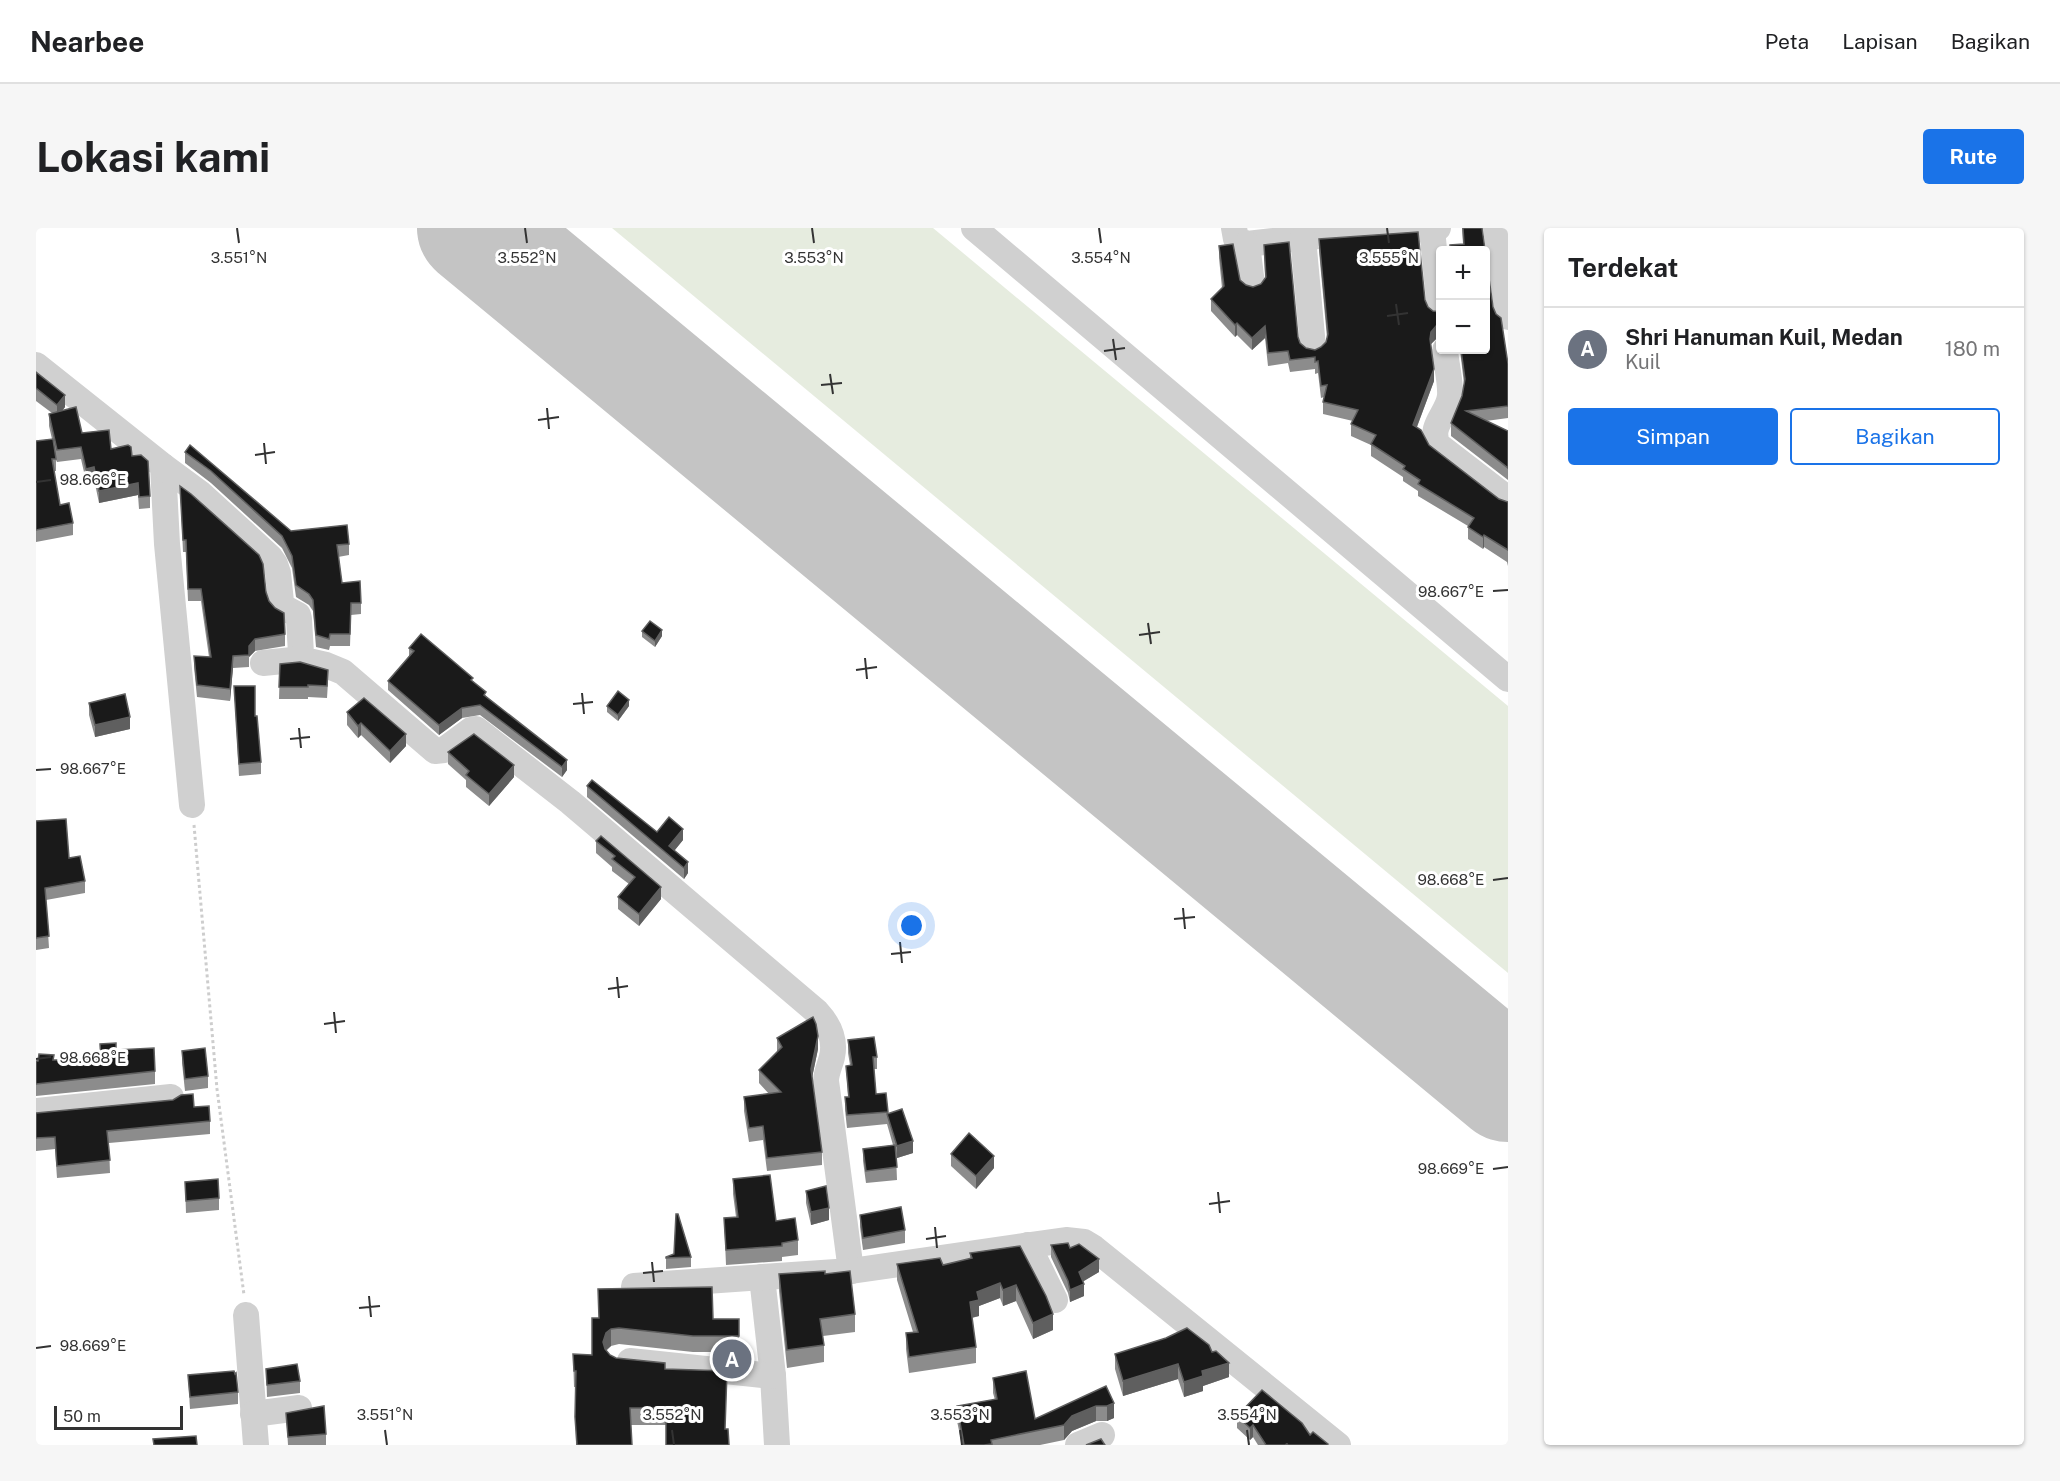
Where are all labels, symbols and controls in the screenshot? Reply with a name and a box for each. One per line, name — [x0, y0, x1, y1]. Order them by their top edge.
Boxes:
text: Nearbee — [30, 25, 144, 58]
text: Peta — [1765, 29, 1809, 54]
text: Lapisan — [1842, 29, 1918, 54]
text: Bagikan — [1951, 29, 2030, 54]
button: Rute — [1923, 129, 2024, 184]
text: Lokasi kami — [36, 132, 270, 181]
map controls — [1436, 246, 1490, 354]
button: + — [1436, 246, 1490, 300]
text: 3.551°N — [211, 249, 267, 266]
text: 3.552°N — [497, 249, 557, 266]
text: 3.553°N — [784, 249, 844, 266]
text: 3.554°N — [1071, 249, 1131, 266]
text: 3.555°N — [1359, 249, 1419, 266]
text: Terdekat — [1568, 252, 1678, 283]
button: − — [1436, 300, 1490, 354]
text: Shri Hanuman Kuil, Medan — [1625, 324, 1903, 350]
text: A — [1580, 337, 1595, 361]
text: 180 m — [1945, 337, 2000, 361]
text: Kuil — [1625, 350, 1661, 374]
button: Simpan — [1568, 408, 1778, 465]
button: Bagikan — [1790, 408, 2000, 465]
text: 98.666°E — [60, 471, 126, 488]
text: 98.667°E — [1418, 583, 1484, 600]
text: 98.667°E — [60, 760, 126, 777]
text: 98.668°E — [1418, 871, 1484, 888]
your location — [897, 911, 926, 940]
text: 98.668°E — [60, 1049, 126, 1066]
text: 98.669°E — [1418, 1160, 1484, 1177]
pin: A — [712, 1336, 752, 1382]
text: 98.669°E — [60, 1337, 126, 1354]
scale bar — [54, 1403, 183, 1430]
text: 3.551°N — [357, 1406, 413, 1423]
text: 3.552°N — [642, 1406, 702, 1423]
text: 3.553°N — [930, 1406, 990, 1423]
text: 3.554°N — [1217, 1406, 1277, 1423]
text: 50 m — [63, 1407, 101, 1426]

